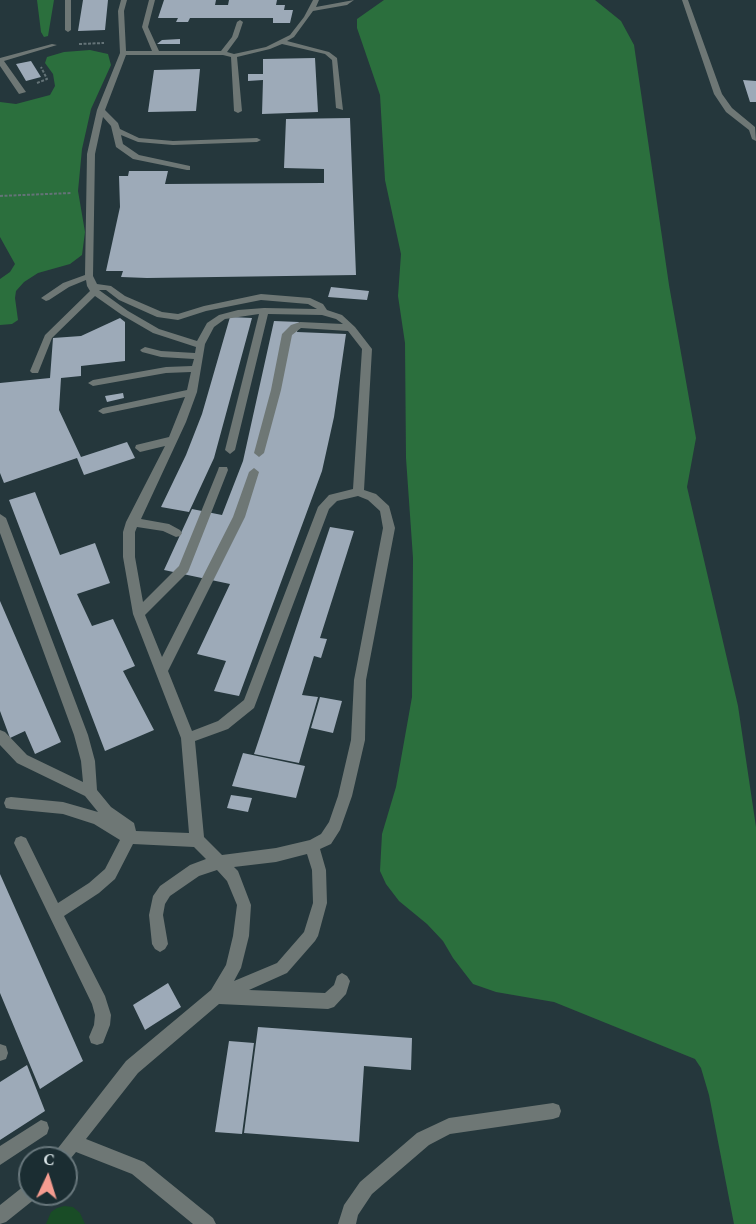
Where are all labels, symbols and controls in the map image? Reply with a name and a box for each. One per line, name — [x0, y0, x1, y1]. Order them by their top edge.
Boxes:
north arrow — [18, 1146, 78, 1206]
text: С — [43, 1148, 56, 1172]

